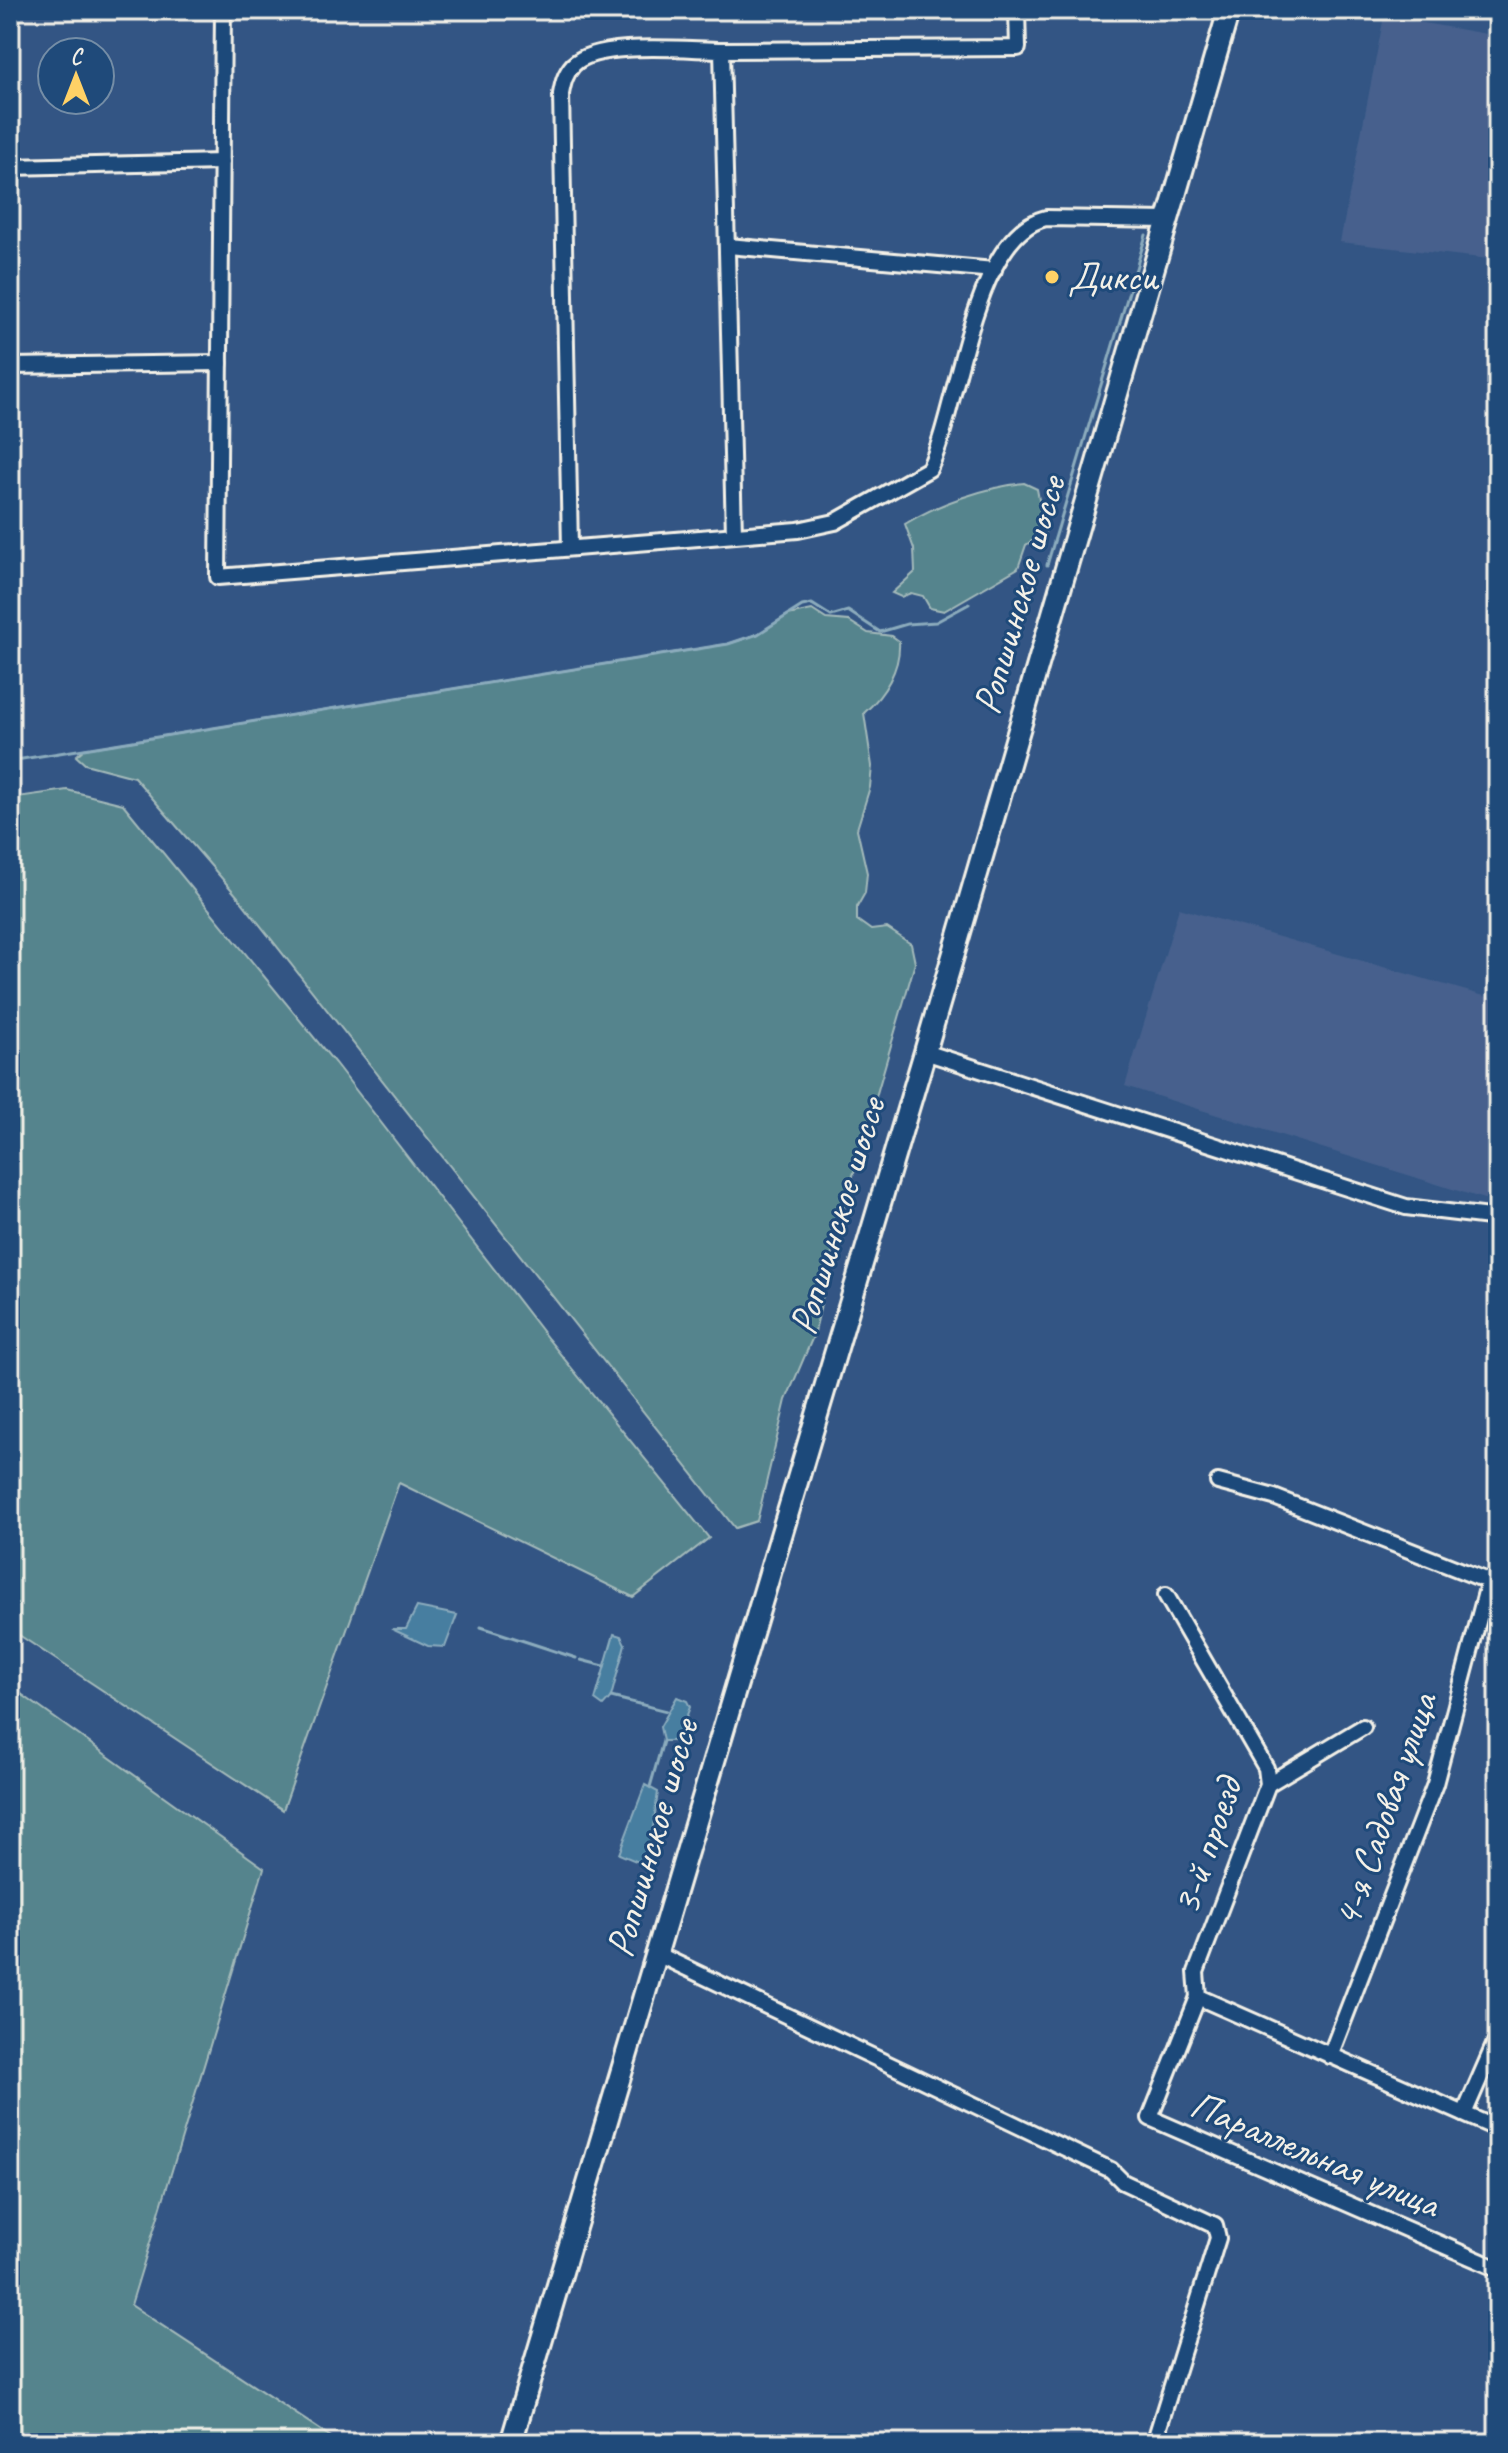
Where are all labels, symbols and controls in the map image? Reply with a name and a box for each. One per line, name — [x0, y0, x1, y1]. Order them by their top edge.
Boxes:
north arrow — [36, 36, 116, 116]
text: С — [71, 43, 85, 71]
place label: Дикси — [1068, 252, 1160, 302]
marker: Дикси — [1043, 268, 1061, 286]
street label: Ропшинское шоссе — [961, 468, 1078, 720]
street label: Ропшинское шоссе — [777, 1089, 898, 1340]
street label: 4-я Садовая улица — [1322, 1684, 1449, 1933]
street label: Ропшинское шоссе — [594, 1711, 711, 1963]
street label: 3-й проезд — [1160, 1768, 1255, 1921]
street label: Параллельная улица — [1183, 2079, 1450, 2230]

